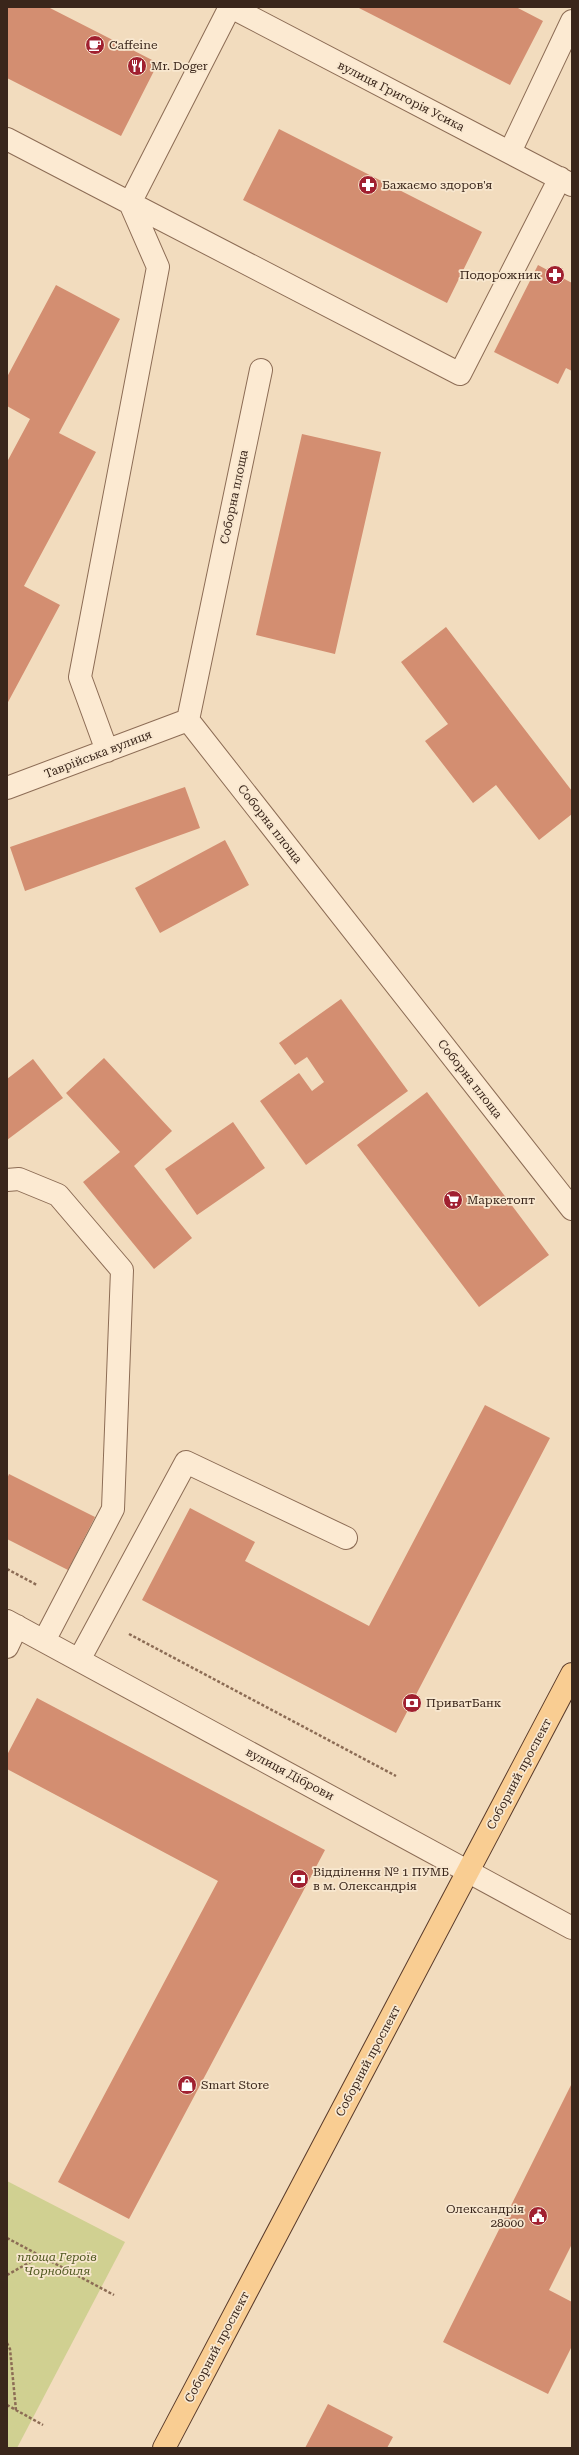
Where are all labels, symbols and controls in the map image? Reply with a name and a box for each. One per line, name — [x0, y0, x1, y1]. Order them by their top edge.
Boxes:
cafe icon: Caffeine — [84, 34, 106, 56]
place label: Caffeine — [109, 38, 158, 52]
restaurant icon: Mr. Doger — [126, 55, 148, 77]
street label: вулиця Григорія Усика — [335, 58, 467, 134]
place label: Mr. Doger — [151, 59, 208, 73]
pharmacy icon: Бажаємо здоров'я — [357, 174, 379, 196]
place label: Бажаємо здоров'я — [382, 178, 492, 192]
pharmacy icon: Подорожник — [544, 264, 566, 286]
place label: Подорожник — [460, 268, 541, 282]
street label: Соборна площа — [217, 448, 251, 545]
street label: Таврійська вулиця — [42, 727, 154, 781]
street label: Соборна площа — [235, 782, 305, 867]
street label: Соборна площа — [435, 1037, 505, 1122]
supermarket icon: Маркетопт — [442, 1189, 464, 1211]
place label: Маркетопт — [467, 1193, 535, 1207]
bank icon: ПриватБанк — [401, 1692, 423, 1714]
place label: ПриватБанк — [426, 1696, 502, 1710]
street label: Соборний проспект — [484, 1716, 554, 1832]
street label: вулиця Діброви — [244, 1745, 336, 1803]
place label: Відділення № 1 ПУМБ в м. Олександрія — [313, 1865, 449, 1893]
bank icon: Відділення № 1 ПУМБ в м. Олександрія — [288, 1868, 310, 1890]
street label: Соборний проспект — [333, 2003, 403, 2119]
shop icon: Smart Store — [176, 2074, 198, 2096]
place label: Smart Store — [201, 2078, 270, 2092]
place label: Олександрія 28000 — [446, 2202, 524, 2230]
public building icon: Олександрія 28000 — [527, 2205, 549, 2227]
park label: площа Героїв Чорнобиля — [17, 2250, 97, 2278]
street label: Соборний проспект — [182, 2289, 252, 2405]

